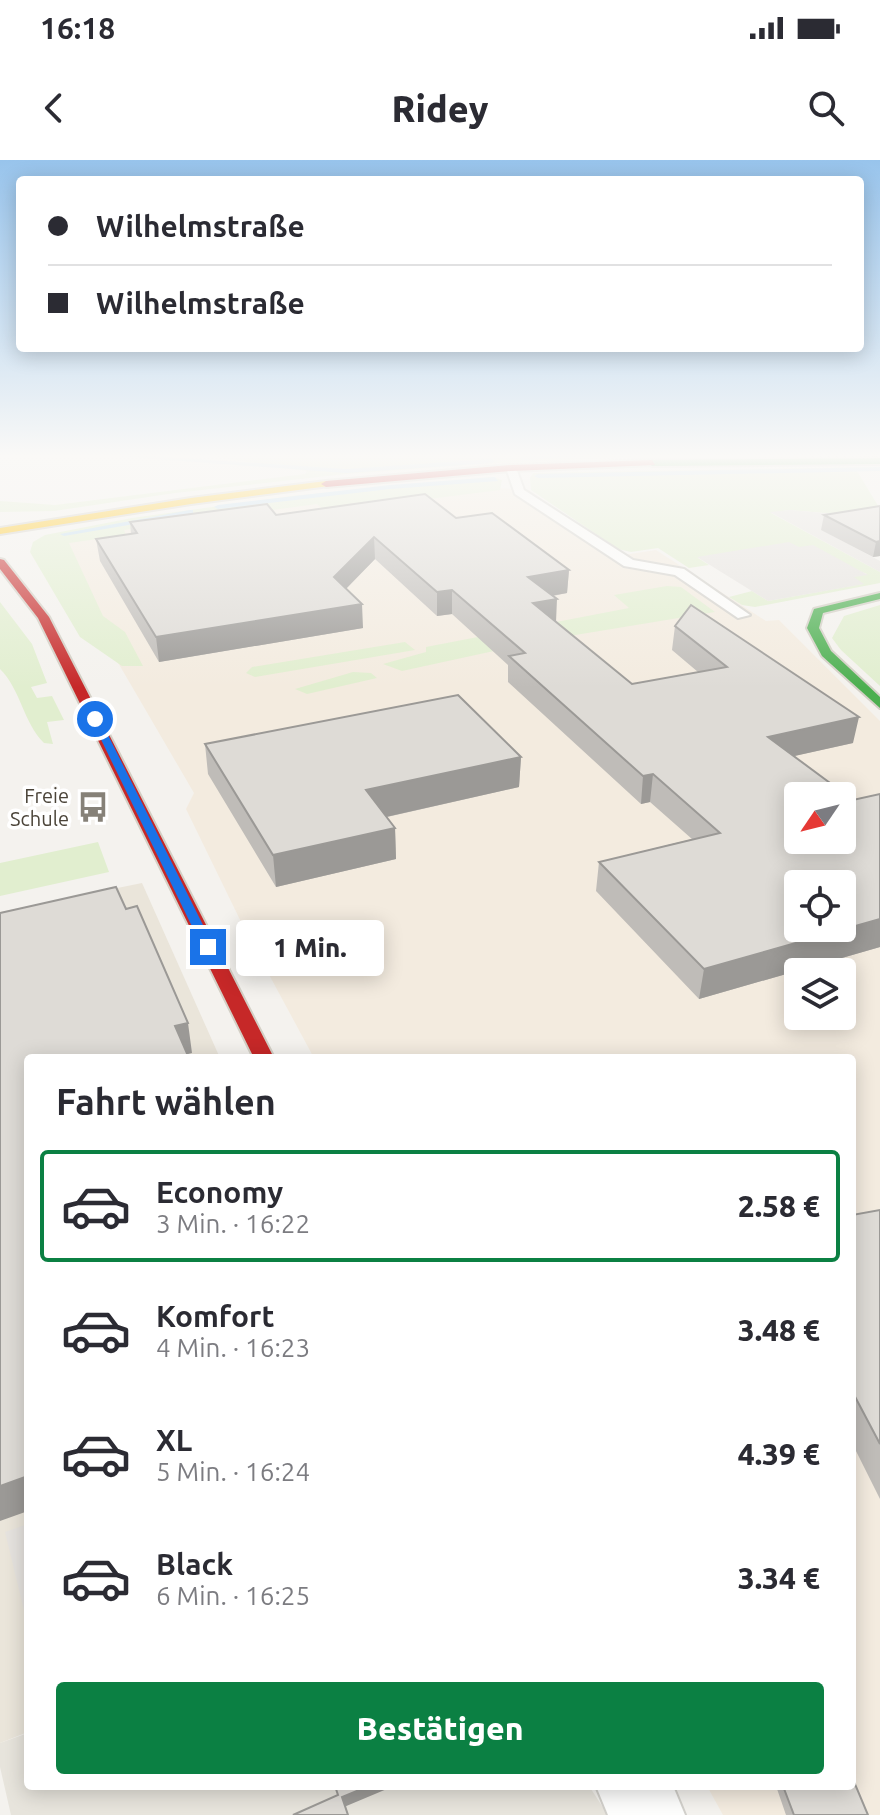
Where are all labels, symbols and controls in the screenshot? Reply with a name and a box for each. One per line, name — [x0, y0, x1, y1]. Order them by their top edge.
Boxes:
text: 16:18 — [40, 11, 115, 45]
icon: back — [32, 86, 76, 130]
icon: search — [804, 86, 848, 130]
text: Ridey — [392, 88, 488, 129]
text: Wilhelmstraße — [96, 209, 305, 243]
text: Wilhelmstraße — [96, 286, 305, 320]
route start — [77, 701, 113, 737]
north arrow — [784, 782, 856, 854]
map controls — [784, 782, 856, 1030]
place label: Freie Schule — [10, 784, 69, 830]
bus stop icon: Freie Schule — [76, 790, 110, 824]
button: locate — [784, 870, 856, 942]
callout: 1 Min. — [236, 919, 384, 975]
route end — [190, 929, 226, 965]
text: 1 Min. — [273, 933, 347, 962]
button: layers — [784, 958, 856, 1030]
text: Fahrt wählen — [56, 1081, 276, 1122]
icon: car — [60, 1170, 132, 1242]
text: Economy — [156, 1175, 283, 1209]
text: 2.58 € — [738, 1189, 820, 1223]
text: 3 Min. · 16:22 — [156, 1209, 310, 1238]
icon: car — [60, 1294, 132, 1366]
text: Komfort — [156, 1299, 274, 1333]
text: 3.48 € — [738, 1313, 820, 1347]
text: 4 Min. · 16:23 — [156, 1333, 310, 1362]
icon: car — [60, 1418, 132, 1490]
text: XL — [156, 1423, 192, 1457]
text: 4.39 € — [738, 1437, 820, 1471]
text: 5 Min. · 16:24 — [156, 1457, 310, 1486]
icon: car — [60, 1542, 132, 1614]
text: Black — [156, 1547, 233, 1581]
text: 3.34 € — [738, 1561, 820, 1595]
text: 6 Min. · 16:25 — [156, 1581, 310, 1610]
button: Bestätigen — [56, 1682, 824, 1774]

